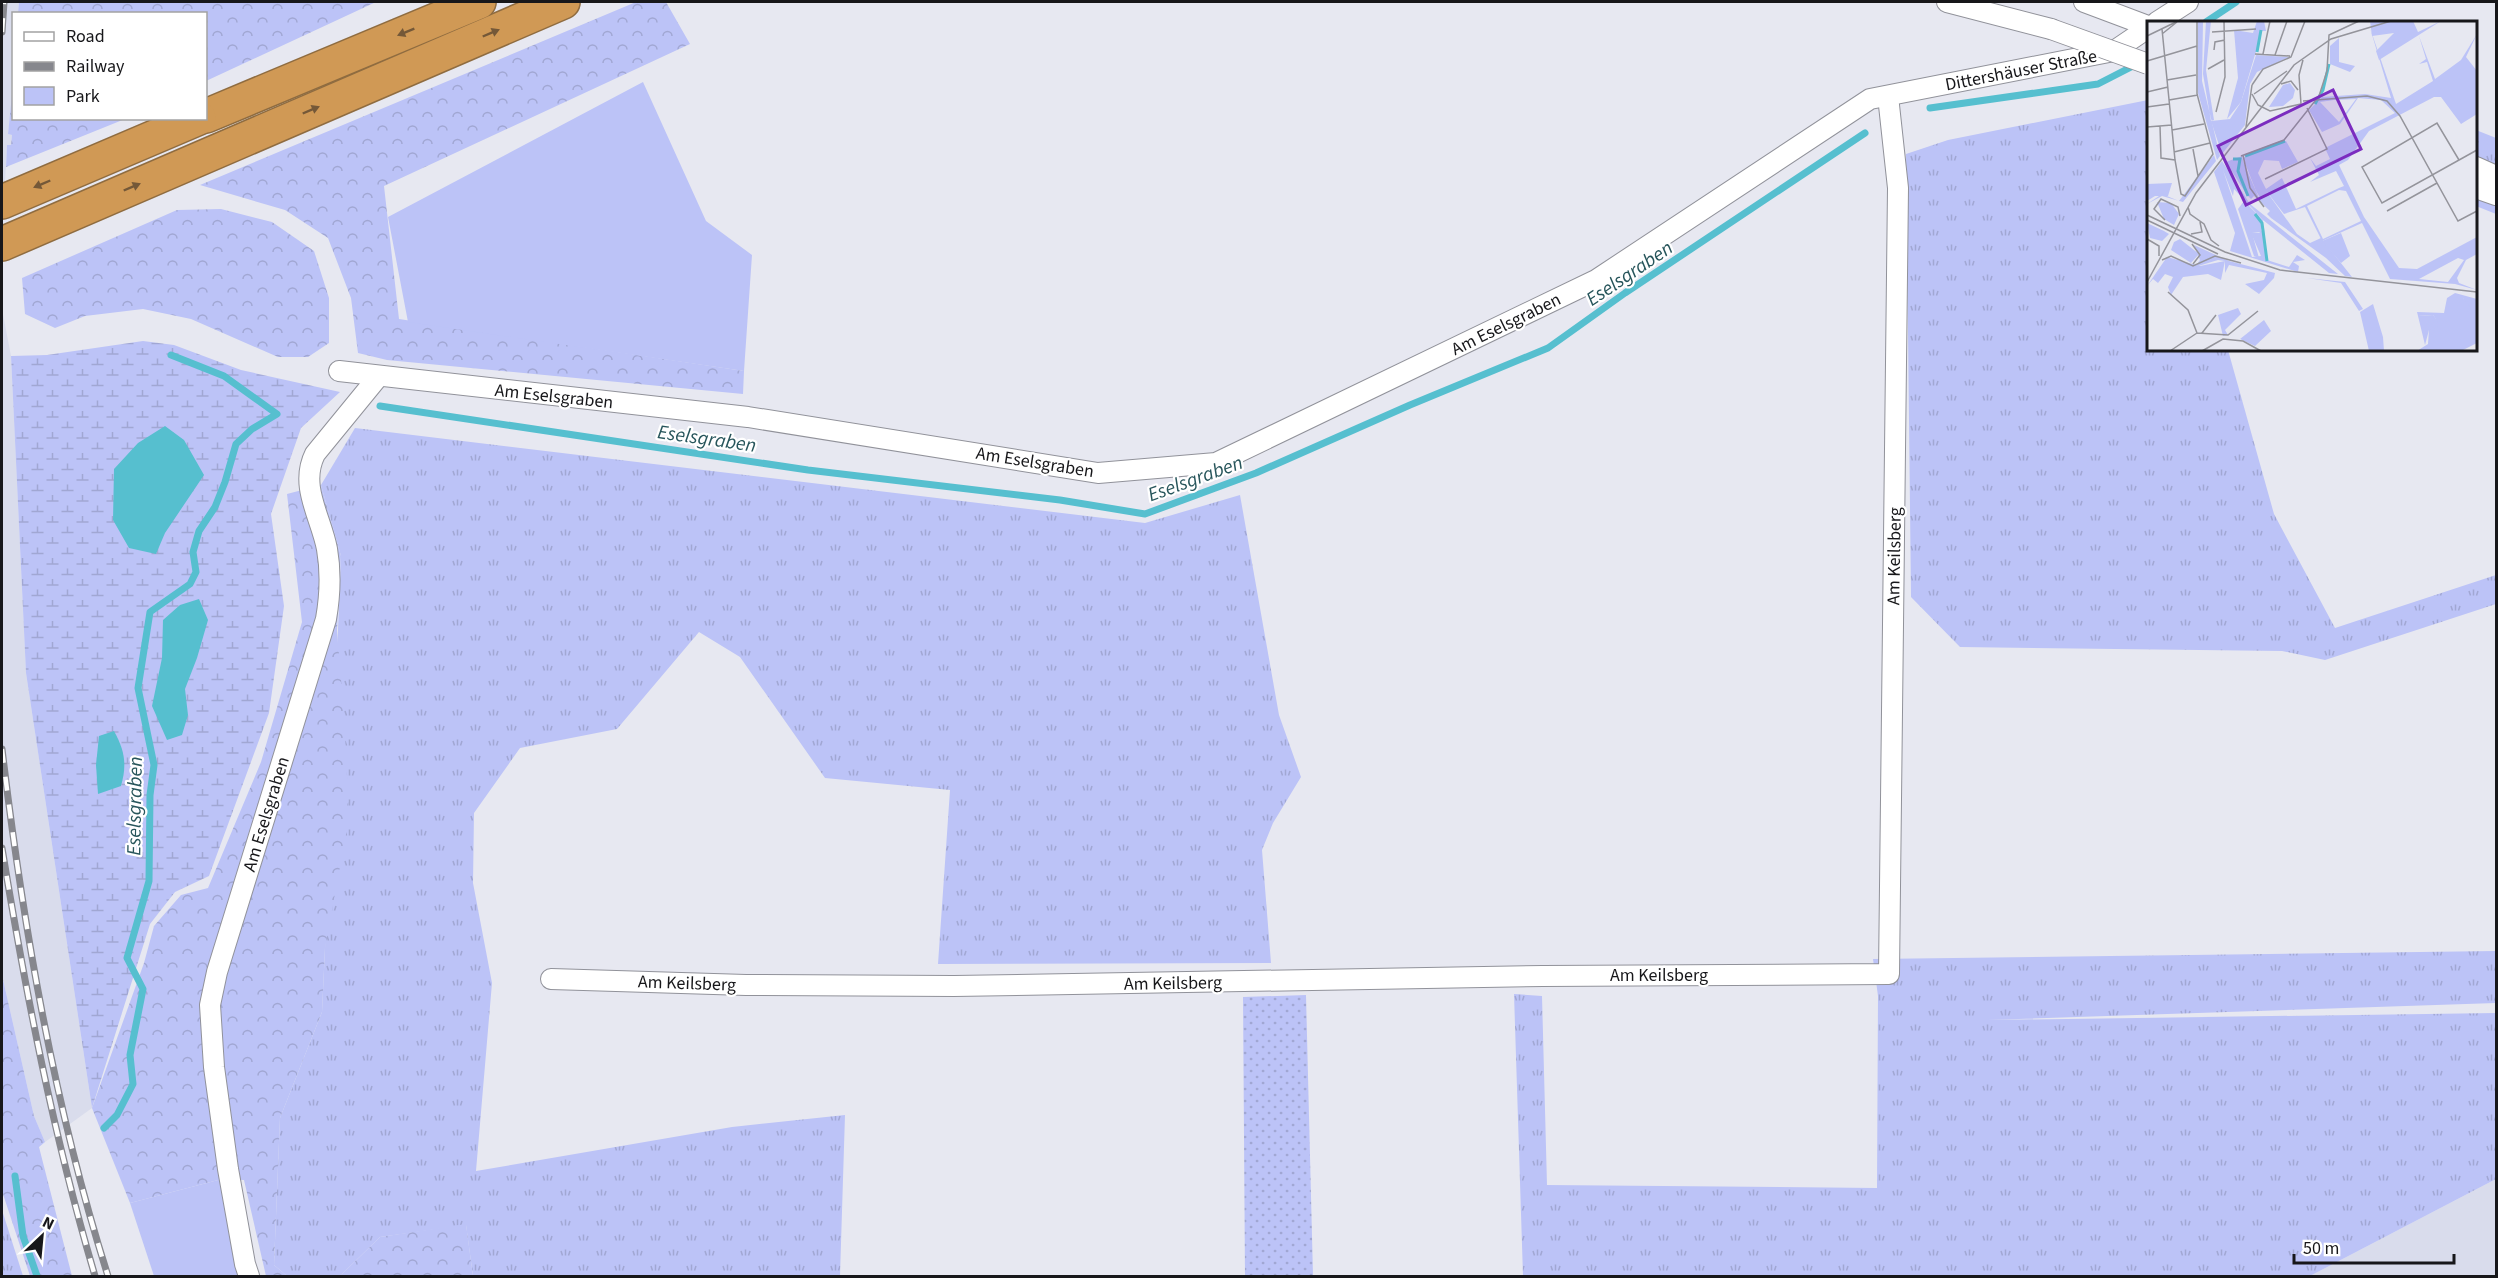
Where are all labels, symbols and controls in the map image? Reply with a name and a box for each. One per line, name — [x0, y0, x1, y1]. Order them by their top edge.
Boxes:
legend — [12, 12, 207, 120]
inset map — [2147, 21, 2477, 351]
text: Road — [66, 24, 105, 49]
one-way arrow — [397, 28, 415, 37]
one-way arrow — [482, 28, 499, 37]
street label: Dittershäuser Straße — [1943, 44, 2099, 97]
text: Railway — [66, 54, 125, 79]
text: Park — [66, 84, 100, 109]
one-way arrow — [303, 105, 320, 114]
one-way arrow — [33, 179, 51, 189]
one-way arrow — [124, 182, 142, 192]
water label: Eselsgraben — [1580, 234, 1679, 313]
street label: Am Eselsgraben — [1447, 287, 1565, 362]
street label: Am Eselsgraben — [493, 378, 614, 415]
water label: Eselsgraben — [656, 418, 758, 460]
street label: Am Eselsgraben — [974, 441, 1096, 484]
water label: Eselsgraben — [1144, 449, 1247, 509]
street label: Am Keilsberg — [1881, 507, 1908, 605]
street label: Am Eselsgraben — [237, 754, 296, 875]
water label: Eselsgraben — [120, 756, 150, 856]
street label: Am Keilsberg — [1610, 963, 1708, 988]
street label: Am Keilsberg — [638, 969, 736, 998]
street label: Am Keilsberg — [1124, 970, 1222, 997]
north arrow — [12, 1206, 72, 1266]
text: N — [39, 1211, 58, 1236]
scale bar — [2294, 1227, 2454, 1265]
text: 50 m — [2303, 1236, 2339, 1261]

